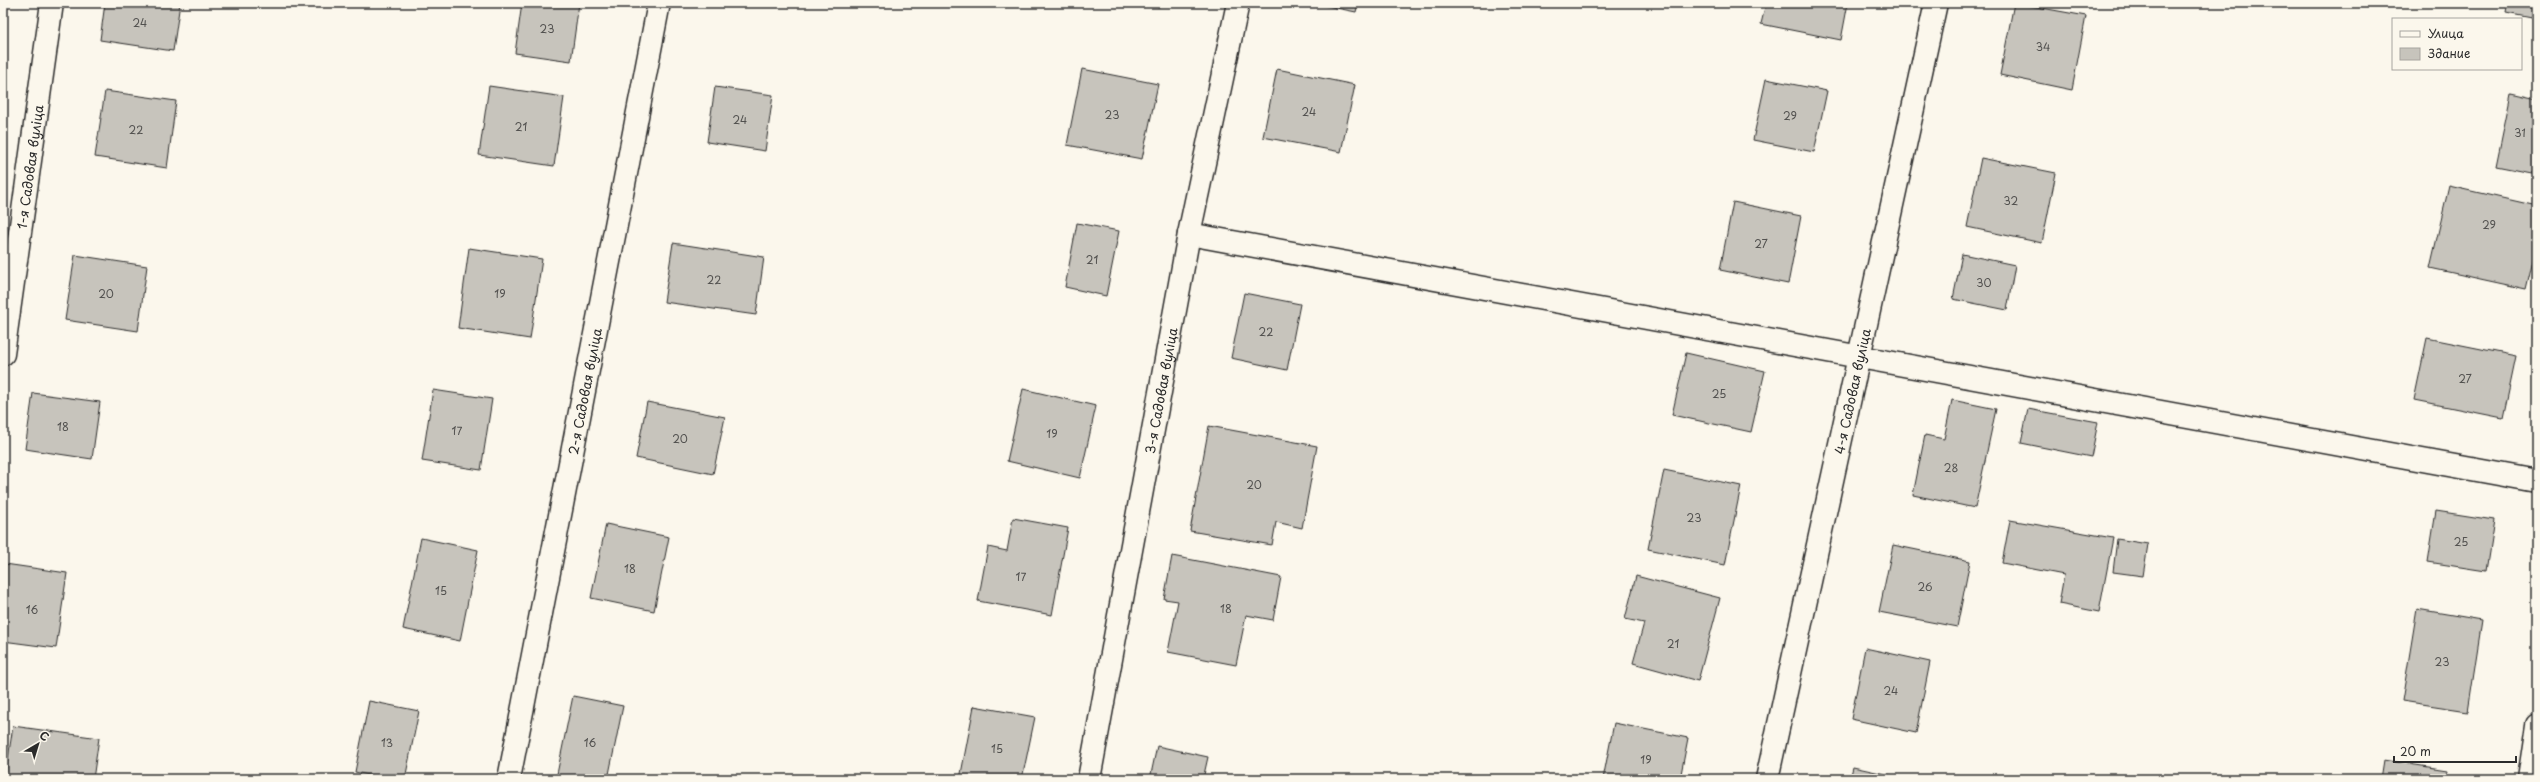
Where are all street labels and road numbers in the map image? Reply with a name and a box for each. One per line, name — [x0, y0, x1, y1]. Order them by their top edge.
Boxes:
street label: 1-я Садовая вуліца — [11, 103, 47, 230]
street label: 2-я Садовая вуліца — [562, 326, 605, 456]
street label: 3-я Садовая вуліца — [1139, 326, 1181, 455]
street label: 4-я Садовая вуліца — [1829, 326, 1874, 456]

